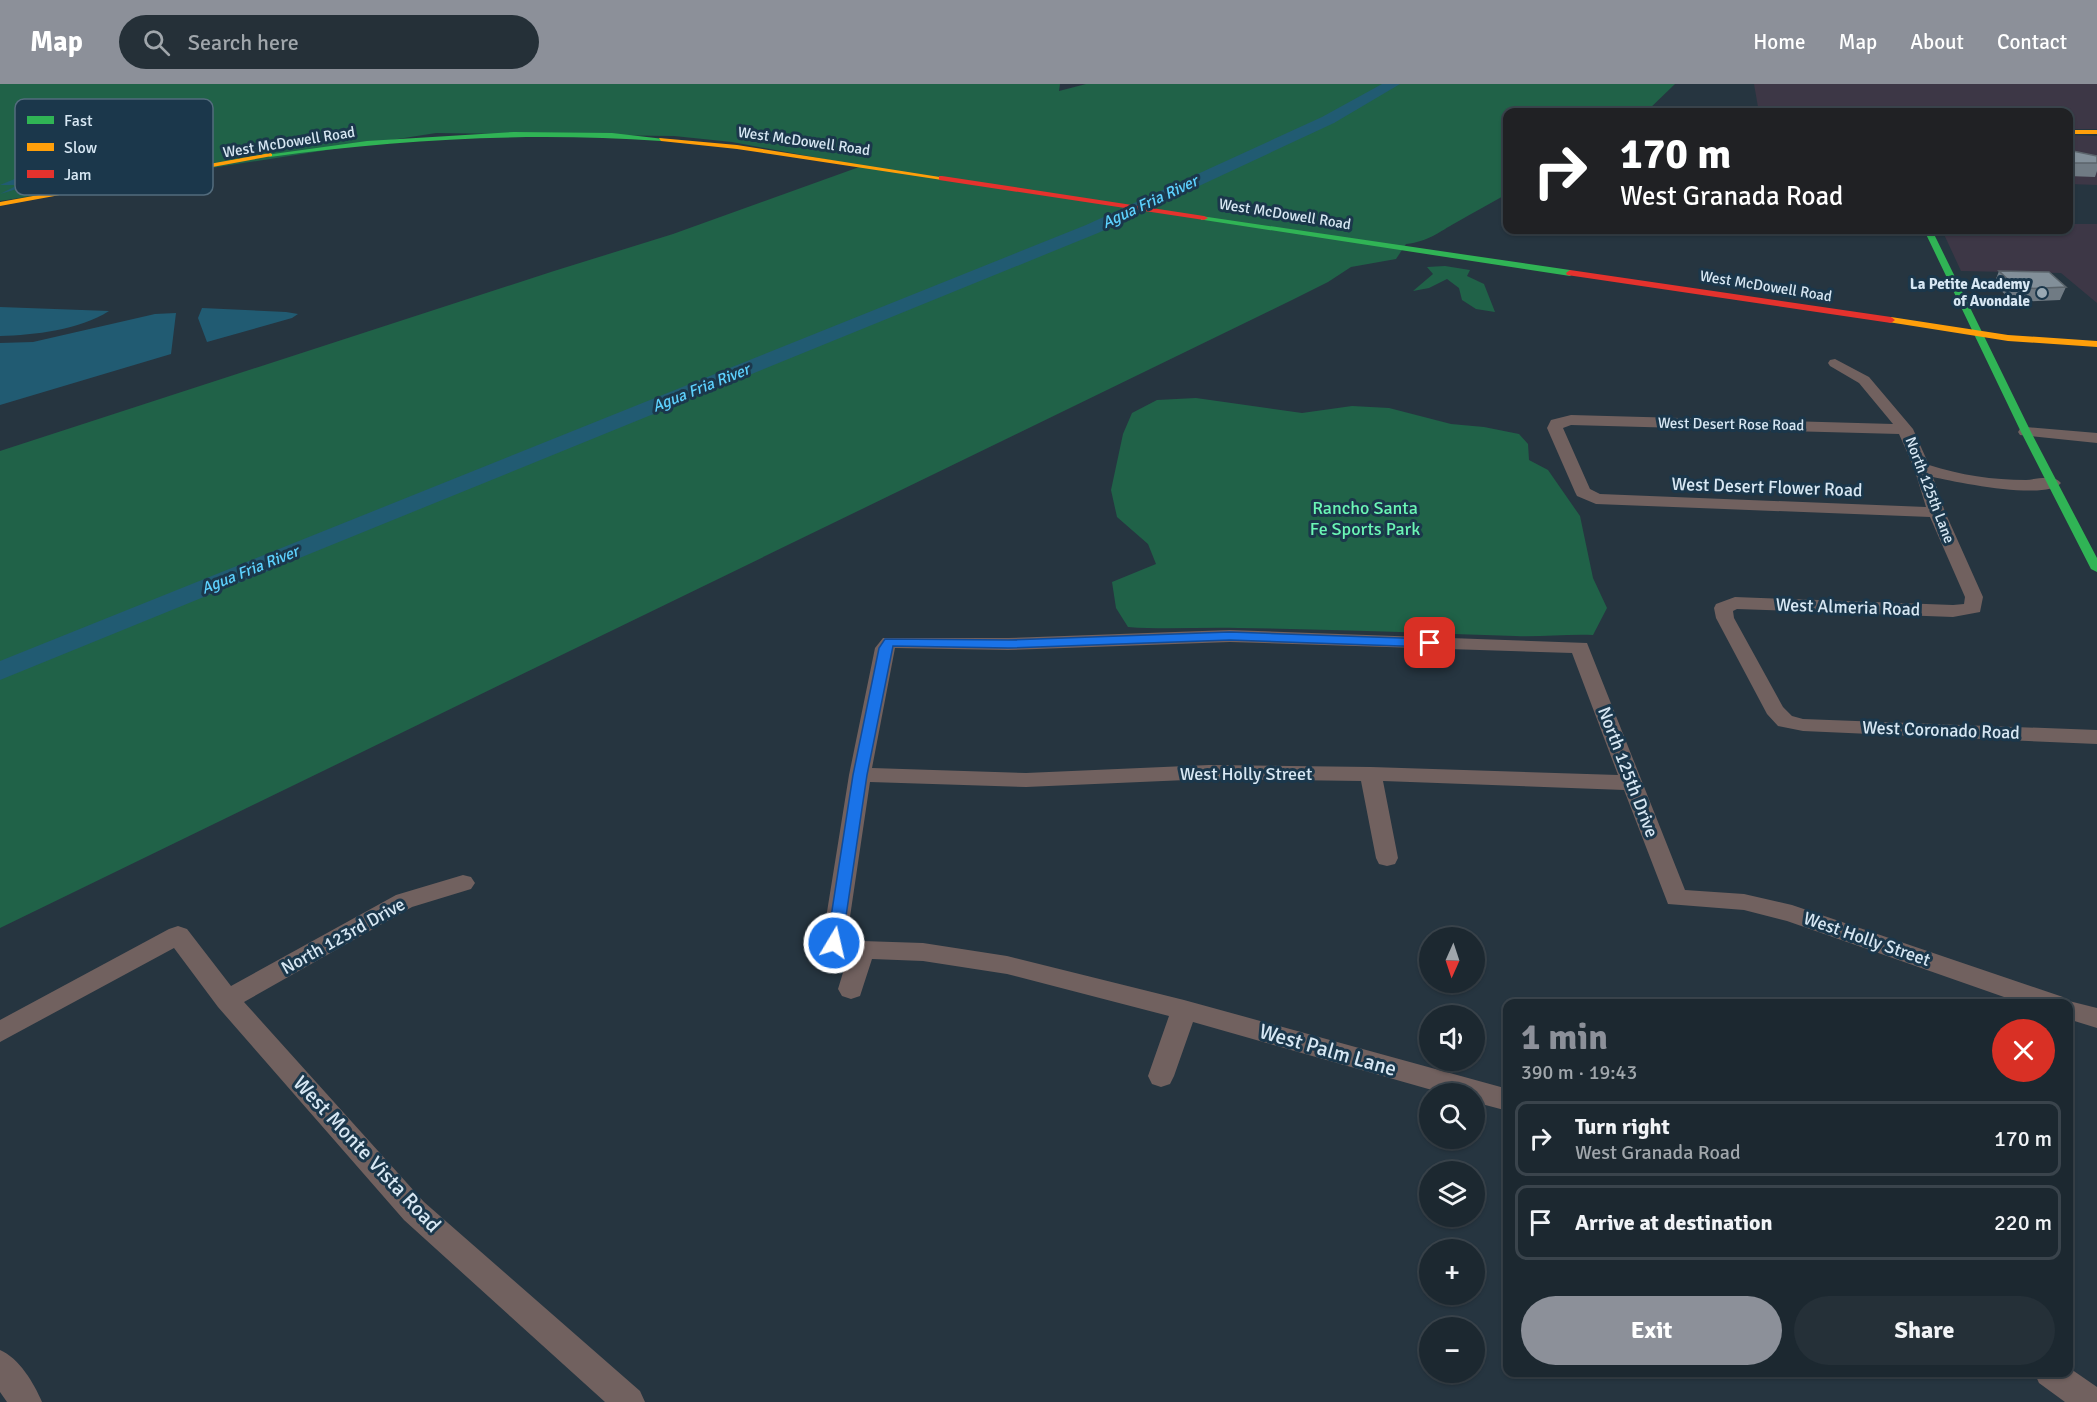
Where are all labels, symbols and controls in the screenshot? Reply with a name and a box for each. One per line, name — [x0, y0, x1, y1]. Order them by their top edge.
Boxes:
search box — [119, 15, 539, 69]
text: Map — [30, 25, 83, 59]
icon: search — [140, 26, 173, 59]
text: Search here — [188, 29, 299, 56]
text: Home — [1753, 29, 1806, 55]
text: Map — [1839, 29, 1877, 55]
text: About — [1910, 29, 1964, 55]
text: Contact — [1997, 29, 2067, 55]
legend — [15, 99, 213, 195]
text: Fast — [64, 111, 93, 131]
street label: West McDowell Road — [222, 123, 356, 161]
street label: West McDowell Road — [737, 123, 871, 159]
text: 170 m — [1620, 129, 1731, 180]
icon: right — [1521, 132, 1599, 210]
text: Slow — [64, 138, 98, 158]
text: Jam — [64, 165, 92, 185]
water label: Agua Fria River — [1099, 170, 1203, 233]
text: West Granada Road — [1620, 180, 1843, 213]
street label: West McDowell Road — [1218, 195, 1352, 233]
street label: West McDowell Road — [1699, 267, 1833, 305]
place label: La Petite Academy of Avondale — [1910, 275, 2031, 310]
marker: La Petite Academy of Avondale — [2035, 286, 2049, 300]
water label: Agua Fria River — [649, 359, 755, 417]
street label: West Desert Rose Road — [1658, 414, 1804, 434]
street label: North 125th Lane — [1901, 434, 1959, 546]
street label: West Desert Flower Road — [1671, 473, 1863, 501]
park label: Rancho Santa Fe Sports Park — [1310, 497, 1420, 540]
water label: Agua Fria River — [198, 541, 304, 599]
street label: West Almeria Road — [1775, 593, 1921, 621]
pin — [1404, 617, 1455, 668]
icon: arrive — [1413, 626, 1446, 659]
street label: North 125th Drive — [1593, 704, 1663, 840]
street label: West Coronado Road — [1862, 716, 2020, 744]
street label: West Holly Street — [1180, 763, 1312, 785]
street label: North 123rd Drive — [277, 893, 409, 979]
street label: West Holly Street — [1801, 907, 1933, 971]
position arrow — [802, 911, 866, 975]
north arrow — [1419, 927, 1485, 993]
map controls — [1419, 927, 1485, 1383]
button: sound — [1419, 1005, 1485, 1071]
text: 1 min — [1521, 1015, 1608, 1060]
street label: West Palm Lane — [1256, 1018, 1400, 1082]
button: close — [1992, 1019, 2055, 1082]
text: 390 m · 19:43 — [1521, 1060, 1637, 1085]
street label: West Monte Vista Road — [288, 1070, 446, 1238]
button: search — [1419, 1083, 1485, 1149]
text: Turn right — [1575, 1113, 1670, 1140]
icon: right — [1524, 1122, 1557, 1155]
text: 170 m — [1994, 1125, 2052, 1152]
text: West Granada Road — [1575, 1140, 1741, 1165]
button: layers — [1419, 1161, 1485, 1227]
icon: arrive — [1524, 1206, 1557, 1239]
text: Arrive at destination — [1575, 1209, 1772, 1236]
text: 220 m — [1994, 1209, 2052, 1236]
button: + — [1419, 1239, 1485, 1305]
button: Exit — [1521, 1296, 1782, 1365]
button: Share — [1794, 1296, 2055, 1365]
button: − — [1419, 1317, 1485, 1383]

